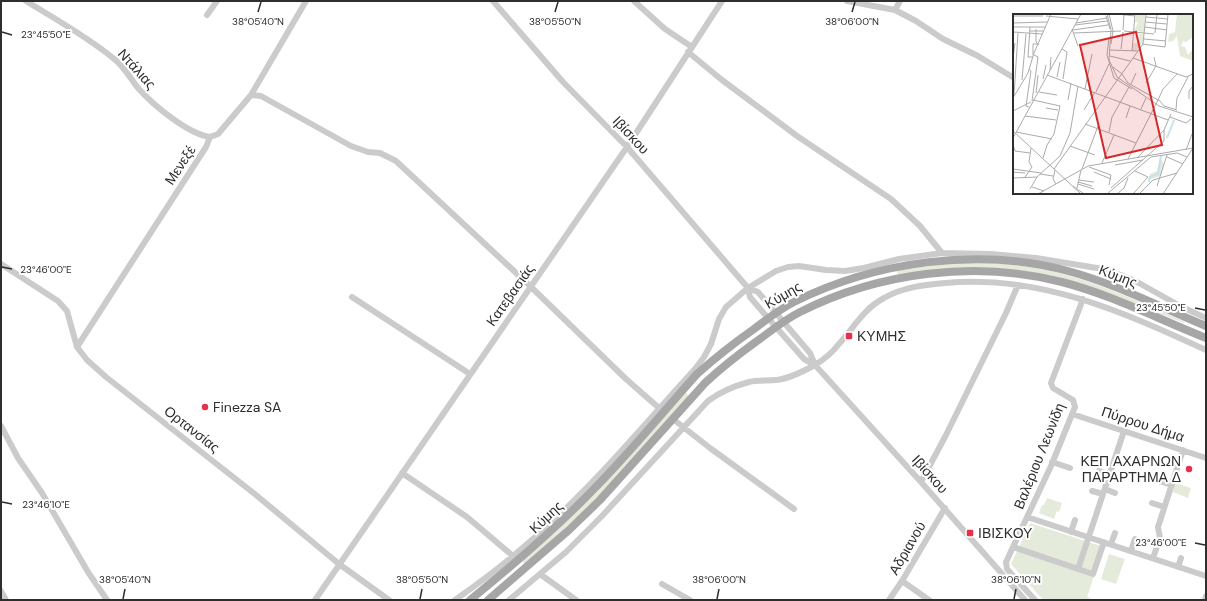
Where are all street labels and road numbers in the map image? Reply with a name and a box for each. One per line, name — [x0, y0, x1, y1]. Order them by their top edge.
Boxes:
street label: Ντάλιας — [114, 45, 160, 93]
street label: Ιβίσκου — [609, 112, 653, 158]
street label: Μενεξέ — [161, 142, 199, 188]
street label: Κατεβασιάς — [482, 260, 538, 330]
street label: Κύμης — [1096, 261, 1140, 292]
street label: Κύμης — [761, 277, 805, 313]
street label: Βαλέριου Λεωνίδη — [1009, 400, 1069, 512]
street label: Ορτανσίας — [161, 402, 224, 456]
street label: Πύρρου Δήμα — [1099, 402, 1187, 446]
street label: Ιβίσκου — [908, 451, 952, 497]
street label: Κύμης — [525, 497, 567, 537]
street label: Αδριανού — [885, 518, 929, 578]

